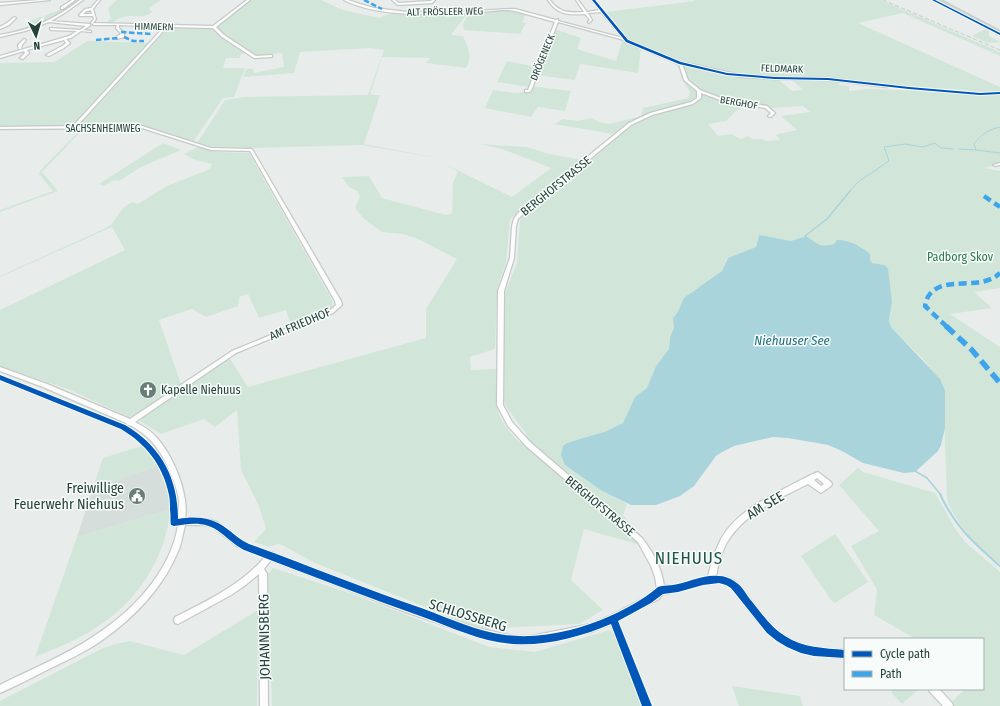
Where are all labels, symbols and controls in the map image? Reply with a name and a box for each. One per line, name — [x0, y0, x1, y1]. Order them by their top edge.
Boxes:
street label: ALT FRÖSLEER WEG — [407, 4, 483, 19]
north arrow — [16, 16, 56, 56]
street label: HIMMERN — [134, 21, 174, 33]
street label: DRÖGENECK — [527, 31, 558, 82]
text: N — [33, 39, 41, 52]
street label: FELDMARK — [761, 62, 804, 76]
street label: BERGHOF — [719, 94, 759, 112]
street label: SACHSENHEIMWEG — [65, 123, 141, 135]
street label: BERGHOFSTRASSE — [518, 153, 594, 219]
park label: Padborg Skov — [927, 250, 994, 264]
street label: AM FRIEDHOF — [267, 305, 333, 343]
water label: Niehuuser See — [754, 333, 830, 348]
church icon: Kapelle Niehuus — [138, 380, 158, 400]
place label: Kapelle Niehuus — [161, 383, 241, 397]
street label: BERGHOFSTRASSE — [562, 473, 638, 539]
place label: Freiwillige Feuerwehr Niehuus — [14, 480, 124, 513]
public building icon: Freiwillige Feuerwehr Niehuus — [127, 486, 147, 506]
street label: AM SEE — [743, 487, 787, 523]
district label: NIEHUUS — [655, 548, 723, 569]
street label: JOHANNISBERG — [255, 594, 274, 680]
street label: SCHLOSSBERG — [427, 596, 509, 635]
legend — [844, 638, 984, 690]
text: Cycle path — [880, 647, 930, 661]
text: Path — [880, 667, 902, 681]

